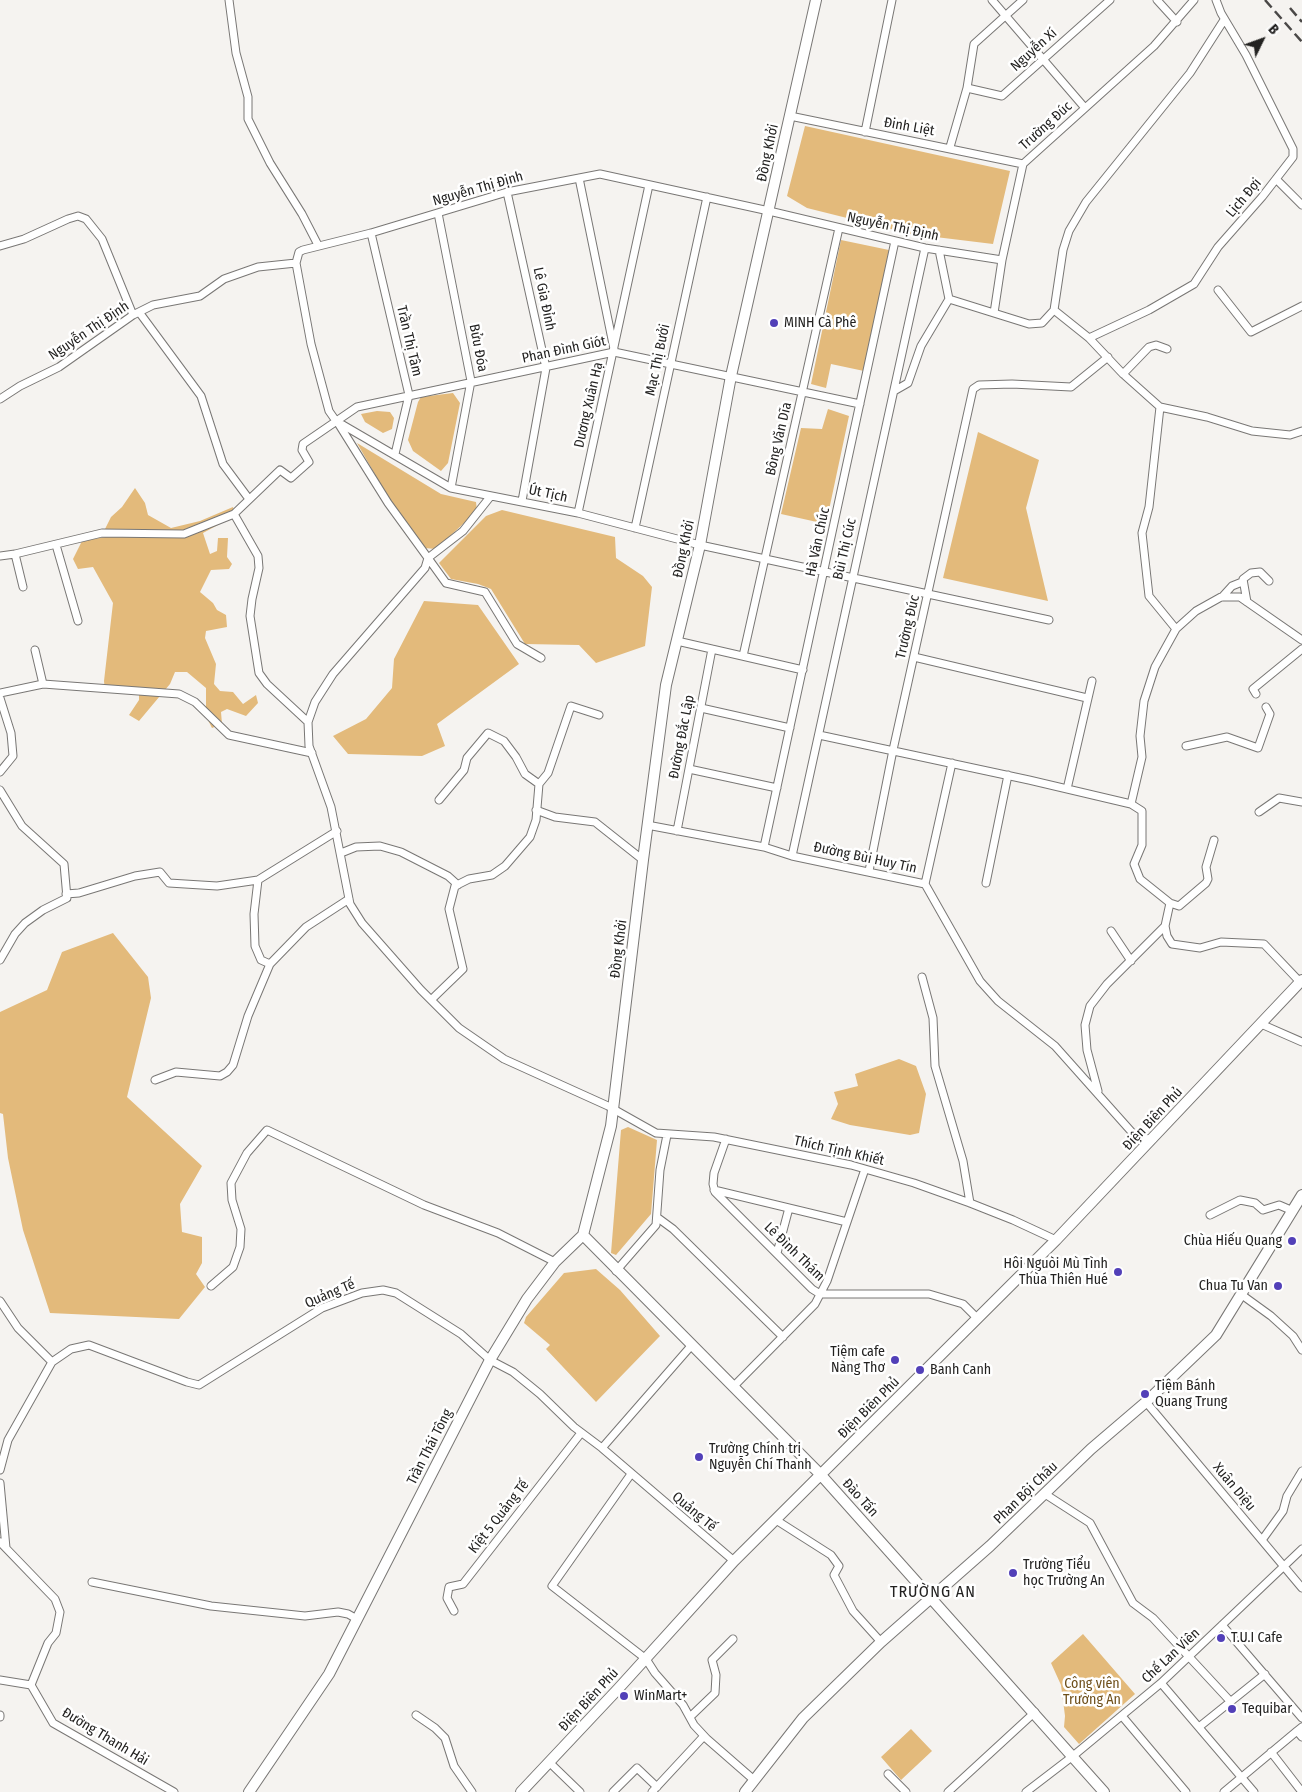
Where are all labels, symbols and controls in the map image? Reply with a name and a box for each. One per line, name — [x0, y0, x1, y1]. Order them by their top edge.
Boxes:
north arrow — [1237, 15, 1287, 65]
text: B — [1265, 21, 1282, 38]
street label: Nguyễn Xí — [1007, 25, 1061, 75]
street label: Trường Đúc — [1016, 98, 1076, 154]
street label: Đinh Liệt — [882, 114, 936, 140]
street label: Đồng Khởi — [754, 122, 782, 184]
street label: Nguyễn Thị Định — [431, 168, 525, 210]
street label: Lịch Đợi — [1223, 175, 1265, 221]
street label: Nguyễn Thị Định — [846, 209, 940, 245]
street label: Lê Gia Đỉnh — [529, 266, 559, 332]
street label: Nguyễn Thị Định — [46, 298, 132, 364]
street label: Trần Thị Tâm — [393, 304, 425, 378]
place label: MINH Cà Phê — [784, 315, 856, 331]
marker: MINH Cà Phê — [768, 317, 780, 329]
street label: Bửu Đóa — [465, 323, 491, 373]
street label: Mạc Thị Bưởi — [642, 323, 674, 397]
street label: Phan Đình Giót — [521, 333, 607, 367]
street label: Dương Xuân Hạ — [571, 361, 607, 449]
street label: Bông Văn Dĩa — [762, 401, 796, 477]
street label: Út Tịch — [527, 482, 569, 506]
street label: Hà Văn Chúc — [802, 506, 834, 578]
street label: Bùi Thị Cúc — [830, 517, 860, 581]
street label: Đồng Khởi — [670, 518, 698, 580]
street label: Trường Đúc — [893, 594, 923, 660]
street label: Đường Đắc Lập — [666, 694, 698, 780]
street label: Đường Bùi Huy Tín — [812, 839, 918, 877]
street label: Đồng Khởi — [607, 919, 631, 979]
street label: Điện Biên Phủ — [1120, 1084, 1186, 1154]
street label: Thích Tịnh Khiết — [792, 1132, 886, 1170]
street label: Lê Đình Thám — [760, 1219, 828, 1285]
place label: Chùa Hiếu Quang — [1184, 1233, 1282, 1249]
marker: Chùa Hiếu Quang — [1286, 1235, 1298, 1247]
place label: Hôi Nguòi Mù Tình Thùa Thiên Hué — [1004, 1256, 1108, 1288]
marker: Hôi Nguòi Mù Tình Thùa Thiên Hué — [1112, 1266, 1124, 1278]
street label: Quảng Tế — [302, 1276, 358, 1312]
place label: Chua Tu Van — [1199, 1278, 1268, 1294]
marker: Chua Tu Van — [1272, 1280, 1284, 1292]
place label: Tiệm cafe Nàng Thơ — [830, 1344, 885, 1376]
marker: Tiệm cafe Nàng Thơ — [889, 1354, 901, 1366]
place label: Banh Canh — [930, 1362, 991, 1378]
marker: Banh Canh — [914, 1364, 926, 1376]
street label: Điện Biên Phủ — [835, 1374, 903, 1442]
place label: Tiệm Bánh Quang Trung — [1155, 1378, 1227, 1410]
marker: Tiệm Bánh Quang Trung — [1139, 1388, 1151, 1400]
street label: Trần Thái Tông — [404, 1406, 456, 1488]
place label: Trường Chính trị Nguyễn Chí Thanh — [709, 1441, 812, 1474]
marker: Trường Chính trị Nguyễn Chí Thanh — [693, 1451, 705, 1463]
street label: Phan Bội Châu — [991, 1458, 1061, 1528]
street label: Xuân Diệu — [1209, 1460, 1259, 1514]
street label: Đào Tấn — [838, 1475, 882, 1521]
street label: Kiệt 5 Quảng Tế — [465, 1477, 533, 1557]
street label: Quảng Tế — [668, 1489, 720, 1535]
place label: Trường Tiểu học Trường An — [1023, 1557, 1105, 1590]
marker: Trường Tiểu học Trường An — [1007, 1567, 1019, 1579]
district label: TRƯỜNG AN — [889, 1583, 977, 1603]
street label: Chế Lan Viên — [1139, 1625, 1203, 1687]
place label: T.U.I Cafe — [1231, 1630, 1282, 1646]
marker: T.U.I Cafe — [1215, 1632, 1227, 1644]
street label: Điện Biên Phủ — [556, 1665, 622, 1735]
park label: Công viên Trường An — [1063, 1676, 1121, 1708]
place label: WinMart+ — [634, 1688, 688, 1704]
marker: WinMart+ — [618, 1690, 630, 1702]
place label: Tequibar — [1242, 1701, 1292, 1717]
marker: Tequibar — [1226, 1703, 1238, 1715]
street label: Đường Thanh Hải — [59, 1705, 151, 1769]

